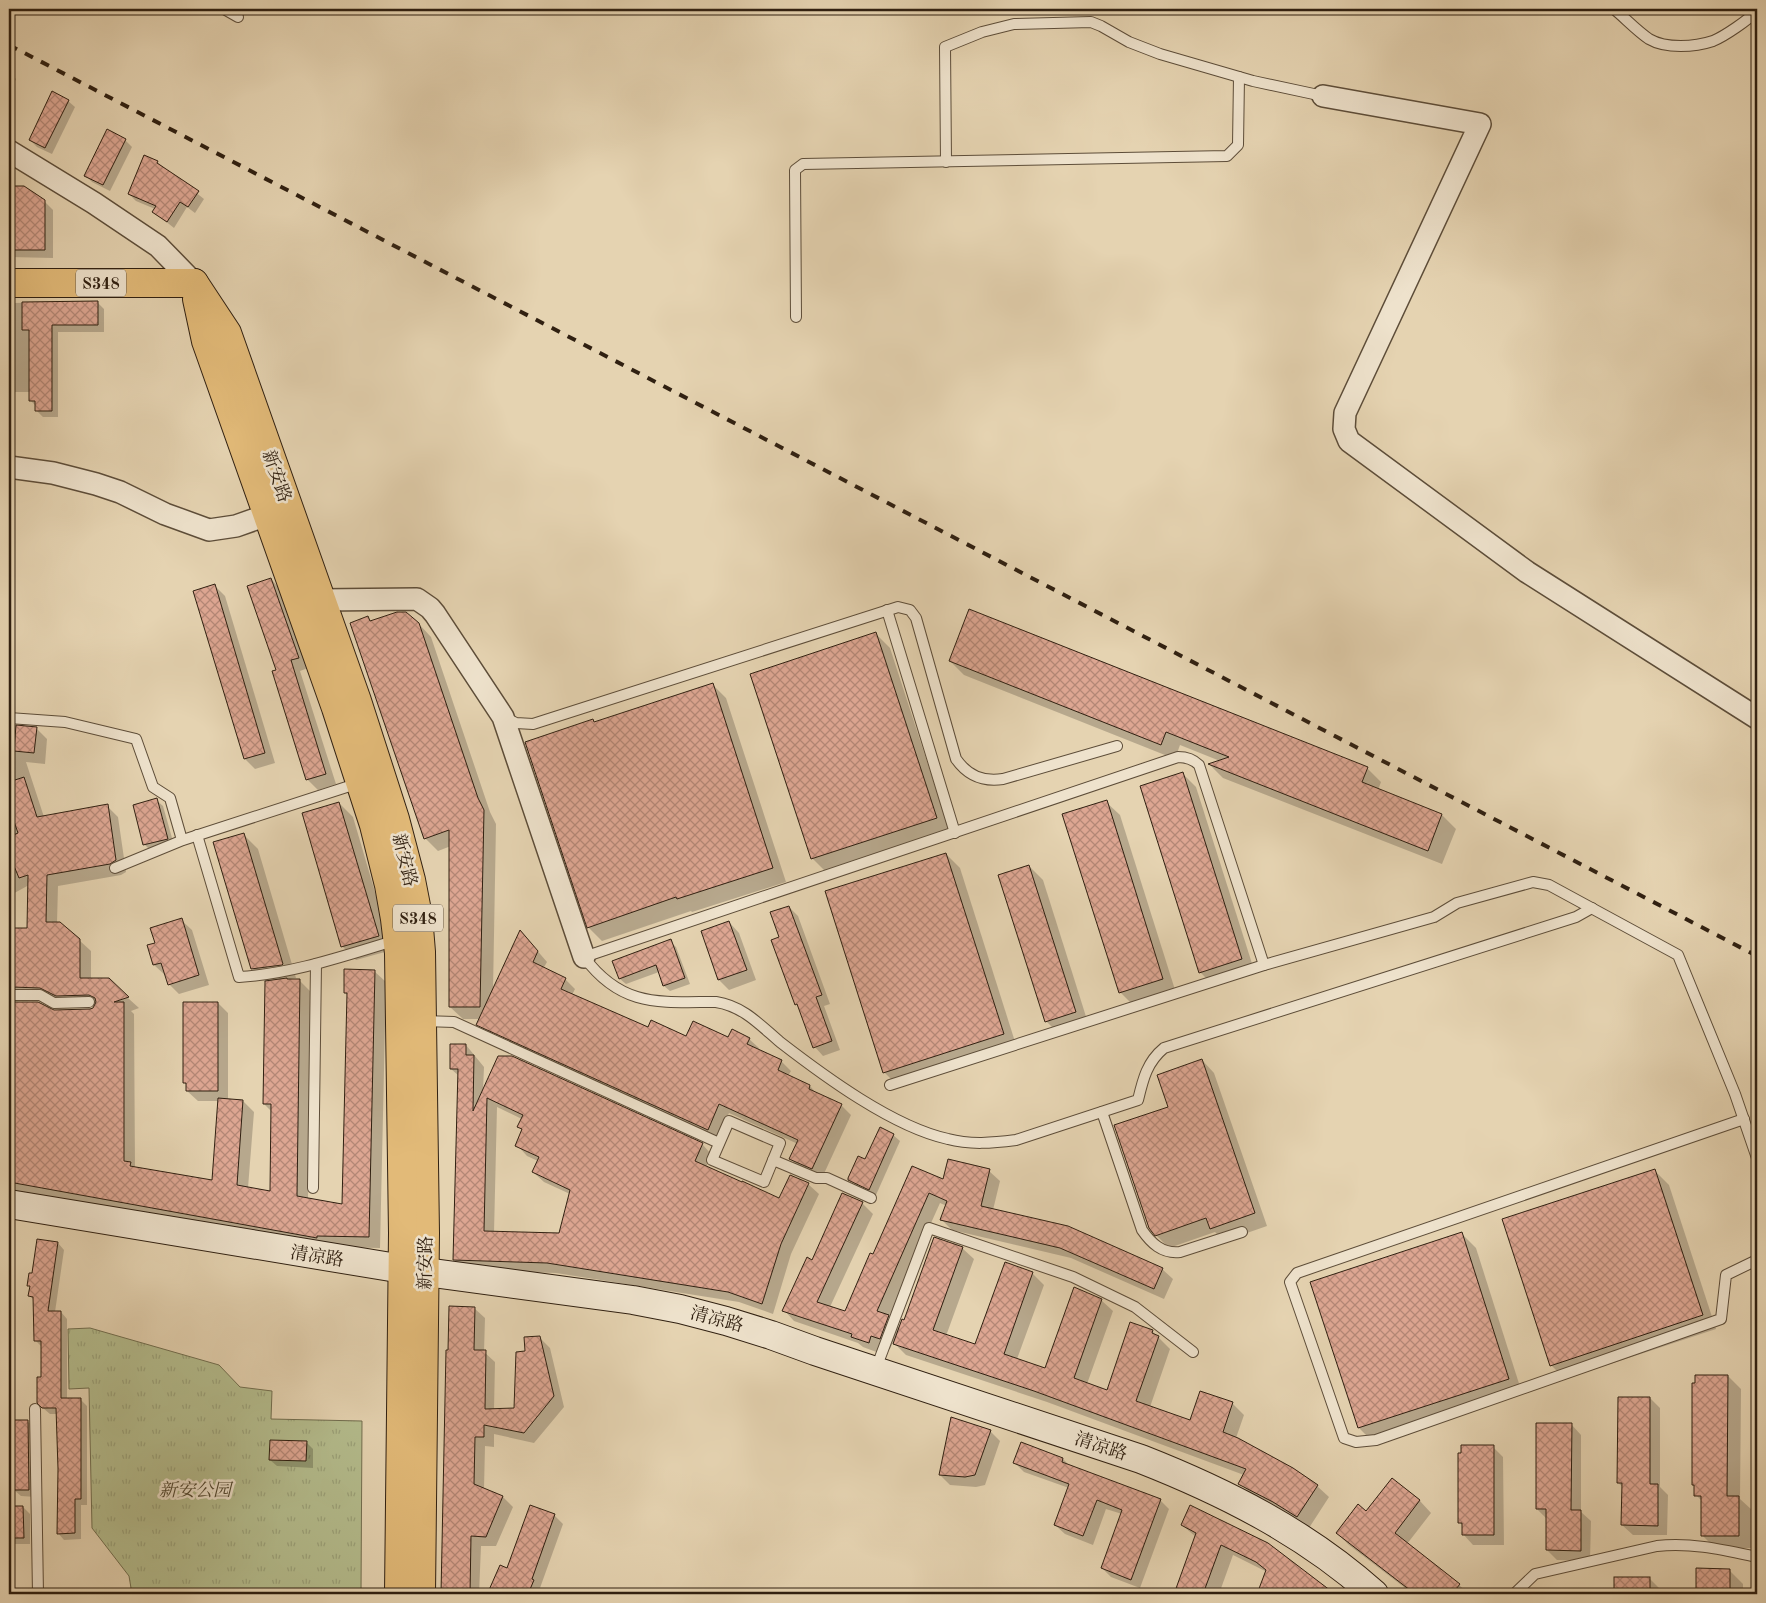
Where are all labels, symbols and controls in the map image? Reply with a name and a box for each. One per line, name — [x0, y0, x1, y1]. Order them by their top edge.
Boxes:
road number: S348 — [76, 270, 126, 296]
street label: 新安路 — [259, 447, 295, 505]
street label: 新安路 — [389, 831, 421, 889]
road number: S348 — [393, 904, 443, 931]
street label: 新安路 — [415, 1236, 435, 1290]
street label: 清凉路 — [289, 1242, 345, 1270]
street label: 清凉路 — [688, 1302, 746, 1336]
street label: 清凉路 — [1072, 1428, 1130, 1464]
park label: 新安公园 — [159, 1480, 234, 1500]

